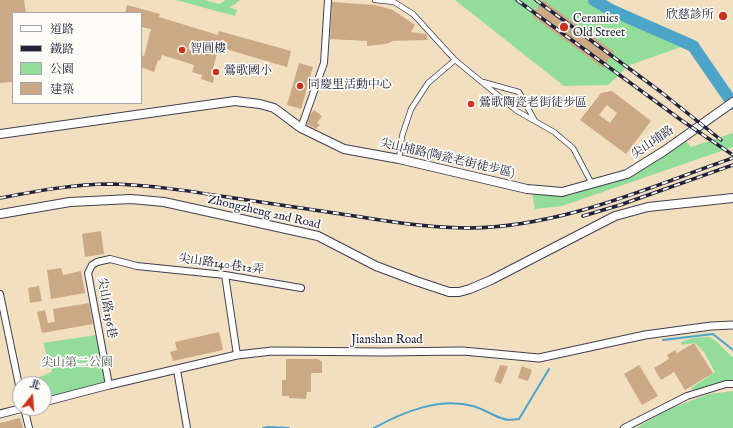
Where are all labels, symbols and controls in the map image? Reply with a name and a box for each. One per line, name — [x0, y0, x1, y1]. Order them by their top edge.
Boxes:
place label: 欣慈診所 — [666, 9, 714, 23]
marker: 欣慈診所 — [717, 10, 729, 22]
legend — [12, 12, 142, 104]
place label: Ceramics Old Street — [573, 13, 625, 41]
marker: Ceramics Old Street — [558, 21, 570, 33]
text: 道路 — [50, 22, 74, 37]
text: 鐵路 — [50, 42, 74, 57]
place label: 智圓樓 — [190, 43, 226, 57]
marker: 智圓樓 — [177, 45, 187, 55]
text: 公園 — [50, 62, 74, 77]
place label: 鶯歌國小 — [224, 65, 272, 79]
marker: 鶯歌國小 — [211, 67, 221, 77]
place label: 同慶里活動中心 — [308, 79, 392, 93]
marker: 同慶里活動中心 — [295, 81, 305, 91]
text: 建築 — [50, 82, 74, 97]
place label: 鶯歌陶瓷老街徒步區 — [479, 97, 587, 111]
marker: 鶯歌陶瓷老街徒步區 — [466, 99, 476, 109]
street label: 尖山埔路 — [629, 124, 677, 162]
street label: 尖山埔路(陶瓷老街徒步區) — [378, 136, 516, 182]
street label: Zhongzheng 2nd Road — [206, 193, 322, 233]
street label: 尖山路140巷12弄 — [177, 252, 265, 278]
street label: 尖山路156巷 — [94, 276, 118, 340]
street label: Jianshan Road — [351, 334, 423, 348]
park label: 尖山第二公園 — [41, 357, 113, 371]
north arrow — [12, 376, 52, 416]
text: 北 — [28, 377, 43, 394]

